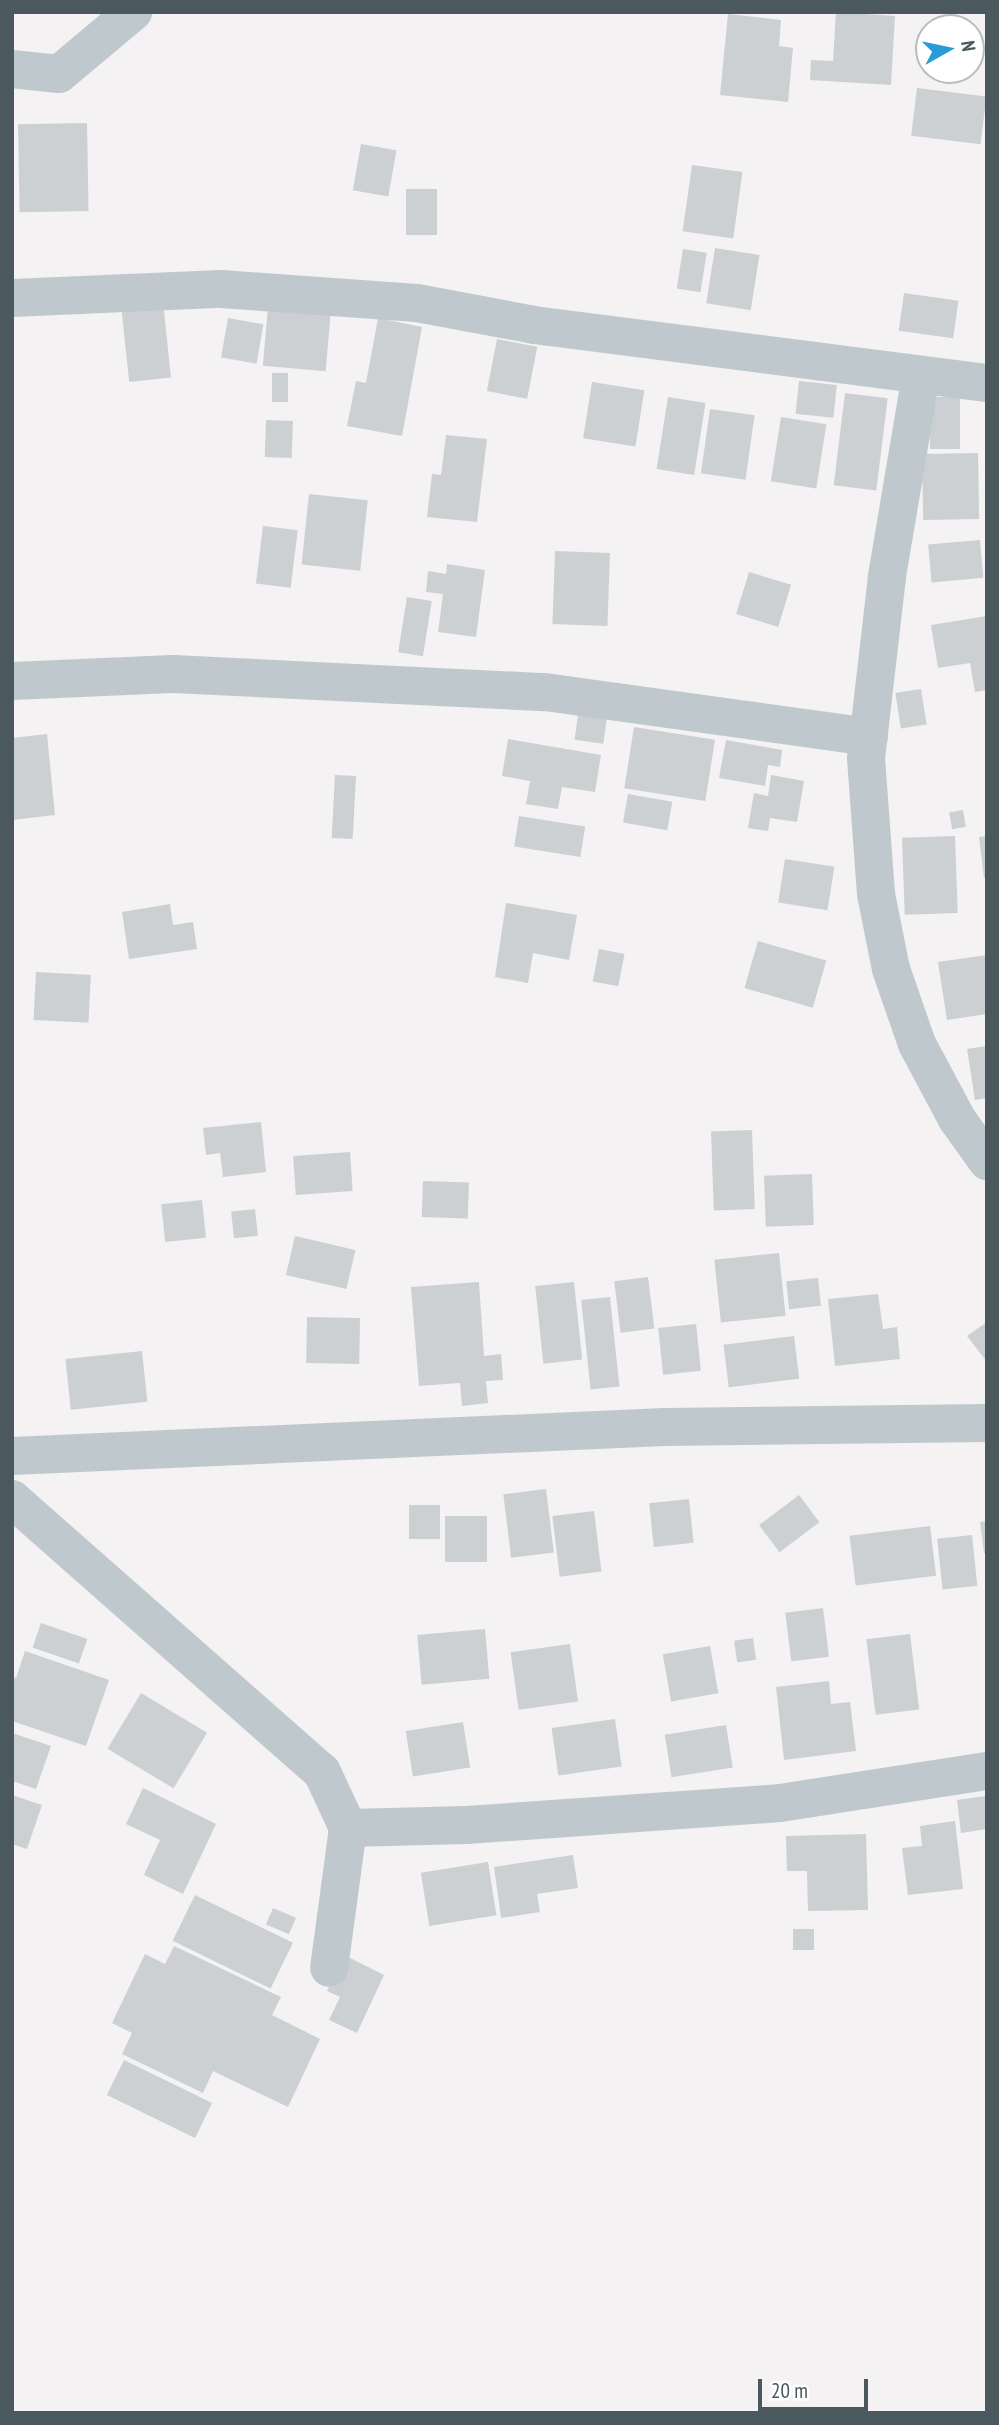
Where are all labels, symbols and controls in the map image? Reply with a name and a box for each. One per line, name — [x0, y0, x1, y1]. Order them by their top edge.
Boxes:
north arrow — [915, 14, 985, 84]
text: N — [956, 39, 981, 53]
scale bar — [761, 2366, 871, 2410]
text: 20 m — [771, 2377, 808, 2404]

